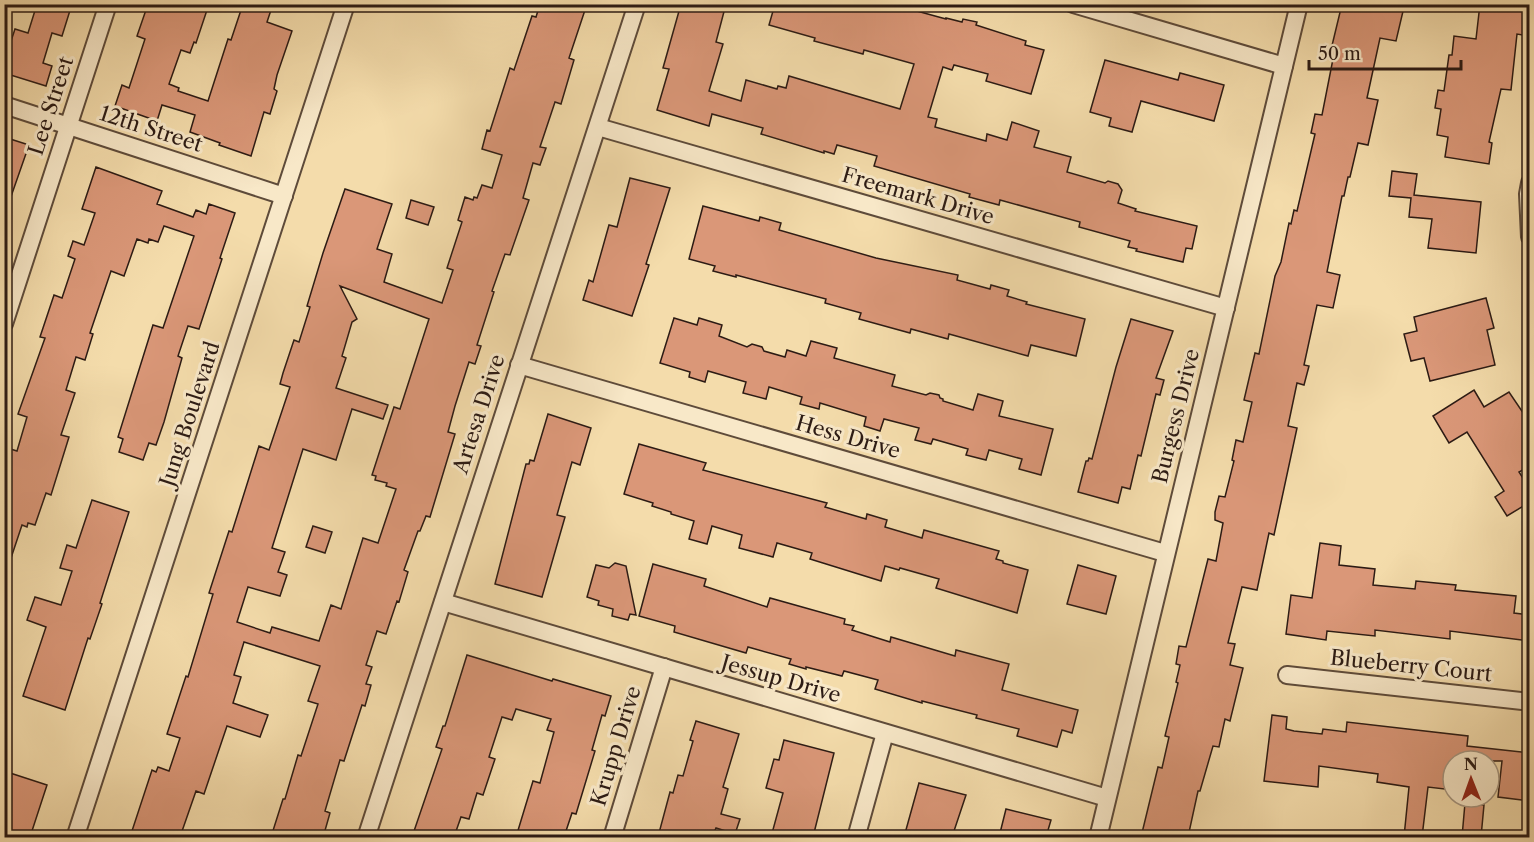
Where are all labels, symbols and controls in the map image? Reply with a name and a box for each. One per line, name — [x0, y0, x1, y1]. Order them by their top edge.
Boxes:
scale bar — [1309, 33, 1460, 71]
text: 50 m — [1318, 43, 1361, 65]
street label: Lee Street — [23, 53, 78, 158]
street label: 12th Street — [97, 100, 206, 157]
street label: Freemark Drive — [839, 162, 997, 229]
street label: Jung Boulevard — [153, 338, 225, 492]
street label: Burgess Drive — [1147, 346, 1204, 486]
street label: Artesa Drive — [447, 351, 510, 477]
street label: Hess Drive — [793, 410, 903, 463]
street label: Blueberry Court — [1329, 645, 1494, 686]
street label: Jessup Drive — [716, 649, 844, 708]
street label: Krupp Drive — [585, 683, 646, 809]
north arrow — [1441, 749, 1501, 809]
text: N — [1464, 754, 1478, 774]

